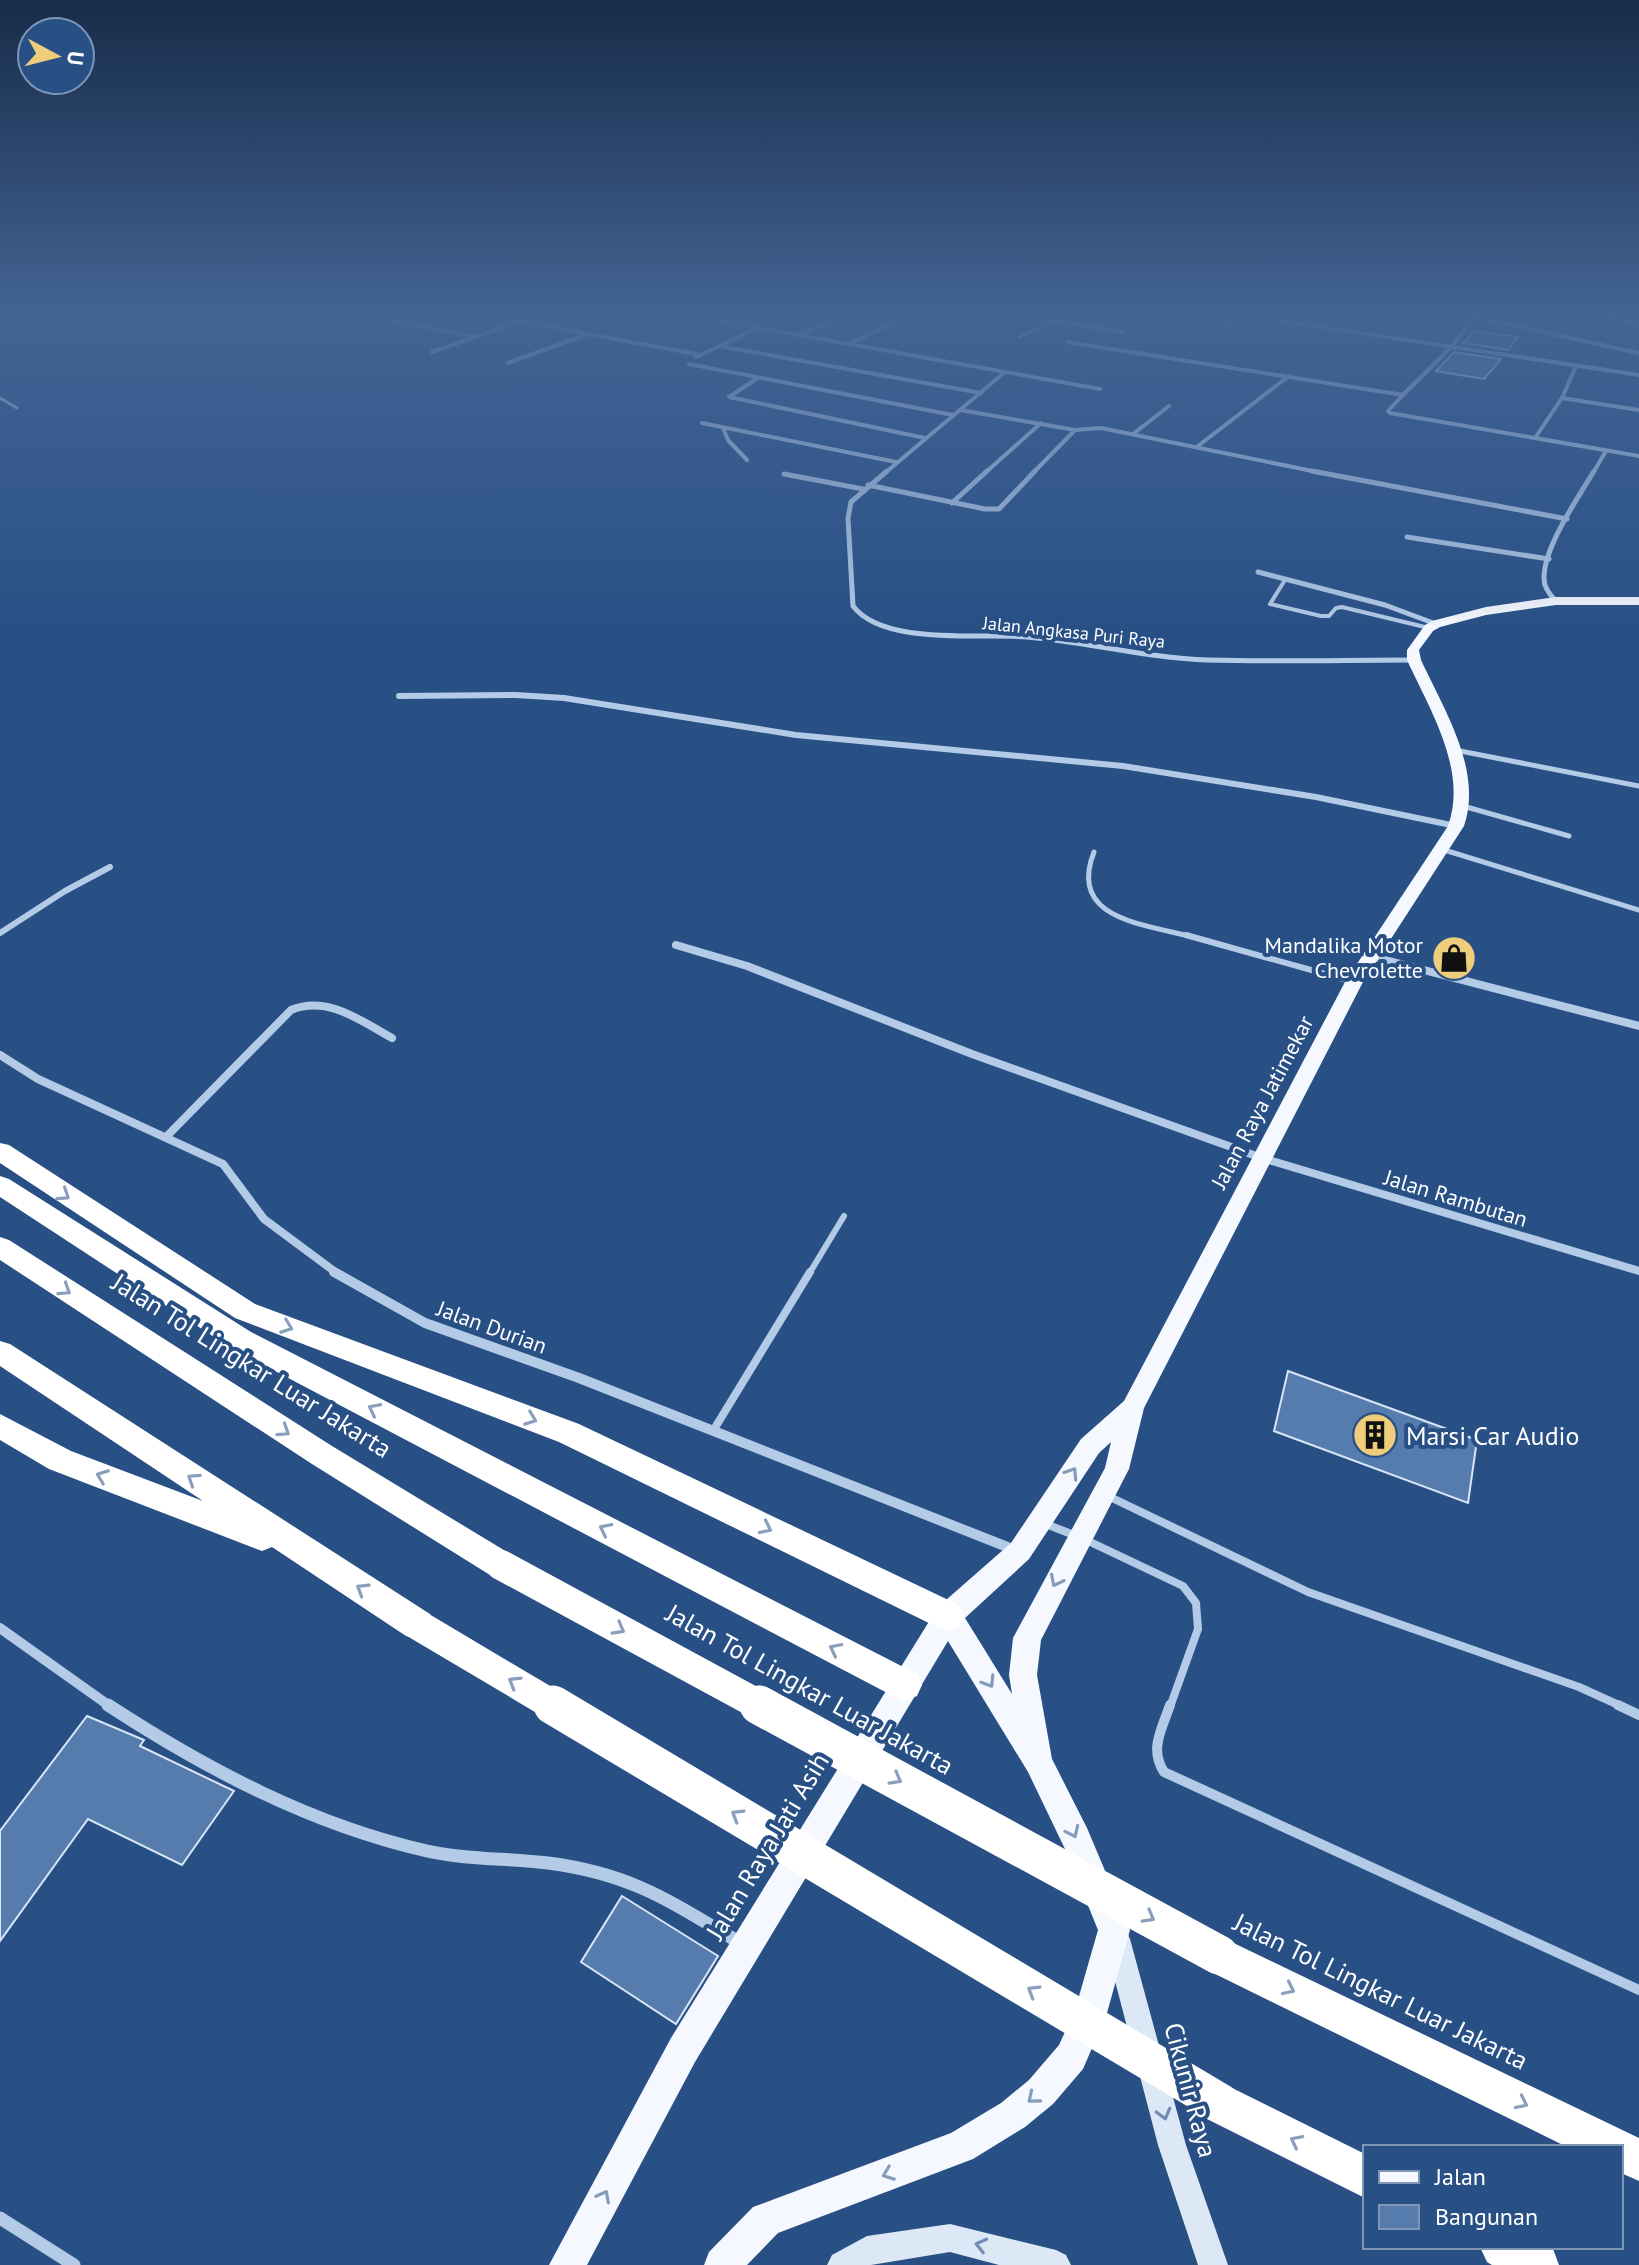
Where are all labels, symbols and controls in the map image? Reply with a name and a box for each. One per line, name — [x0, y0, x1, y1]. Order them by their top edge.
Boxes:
north arrow — [16, 16, 96, 96]
text: U — [61, 50, 91, 67]
street label: Jalan Angkasa Puri Raya — [981, 611, 1166, 653]
place label: Mandalika Motor Chevrolette — [1265, 931, 1424, 984]
shop icon: Mandalika Motor Chevrolette — [1430, 934, 1478, 982]
street label: Jalan Raya Jatimekar — [1204, 1010, 1320, 1194]
street label: Jalan Rambutan — [1380, 1163, 1531, 1233]
one-way arrow — [56, 1185, 70, 1200]
street label: Jalan Tol Lingkar Luar Jakarta — [105, 1265, 398, 1465]
one-way arrow — [56, 1281, 70, 1296]
street label: Jalan Durian — [432, 1294, 551, 1360]
one-way arrow — [280, 1317, 294, 1334]
one-way arrow — [368, 1404, 382, 1419]
one-way arrow — [523, 1409, 537, 1425]
building icon: Marsi Car Audio — [1351, 1411, 1399, 1459]
place label: Marsi Car Audio — [1406, 1419, 1580, 1452]
one-way arrow — [275, 1421, 289, 1436]
one-way arrow — [1062, 1468, 1077, 1482]
one-way arrow — [95, 1469, 109, 1486]
one-way arrow — [188, 1474, 202, 1489]
one-way arrow — [758, 1518, 773, 1534]
one-way arrow — [598, 1524, 613, 1539]
one-way arrow — [1051, 1572, 1066, 1587]
one-way arrow — [356, 1583, 371, 1598]
street label: Jalan Tol Lingkar Luar Jakarta — [660, 1596, 959, 1782]
one-way arrow — [610, 1619, 625, 1634]
one-way arrow — [829, 1644, 844, 1659]
one-way arrow — [980, 1673, 995, 1688]
one-way arrow — [508, 1676, 523, 1692]
street label: Jalan Raya Jati Asih — [698, 1747, 836, 1946]
one-way arrow — [888, 1770, 902, 1785]
one-way arrow — [731, 1809, 746, 1825]
one-way arrow — [1063, 1824, 1079, 1839]
street label: Jalan Tol Lingkar Luar Jakarta — [1228, 1905, 1534, 2077]
one-way arrow — [1140, 1907, 1155, 1923]
one-way arrow — [1280, 1979, 1295, 1995]
one-way arrow — [1027, 1985, 1042, 2001]
street label: Cikunir Raya — [1157, 2019, 1225, 2161]
one-way arrow — [1028, 2088, 1043, 2103]
one-way arrow — [1514, 2093, 1529, 2109]
one-way arrow — [1155, 2106, 1171, 2120]
one-way arrow — [1289, 2136, 1304, 2151]
legend — [1363, 2145, 1623, 2249]
text: Jalan — [1434, 2161, 1486, 2192]
one-way arrow — [882, 2164, 896, 2181]
one-way arrow — [594, 2191, 610, 2205]
text: Bangunan — [1435, 2201, 1538, 2232]
one-way arrow — [975, 2237, 988, 2254]

